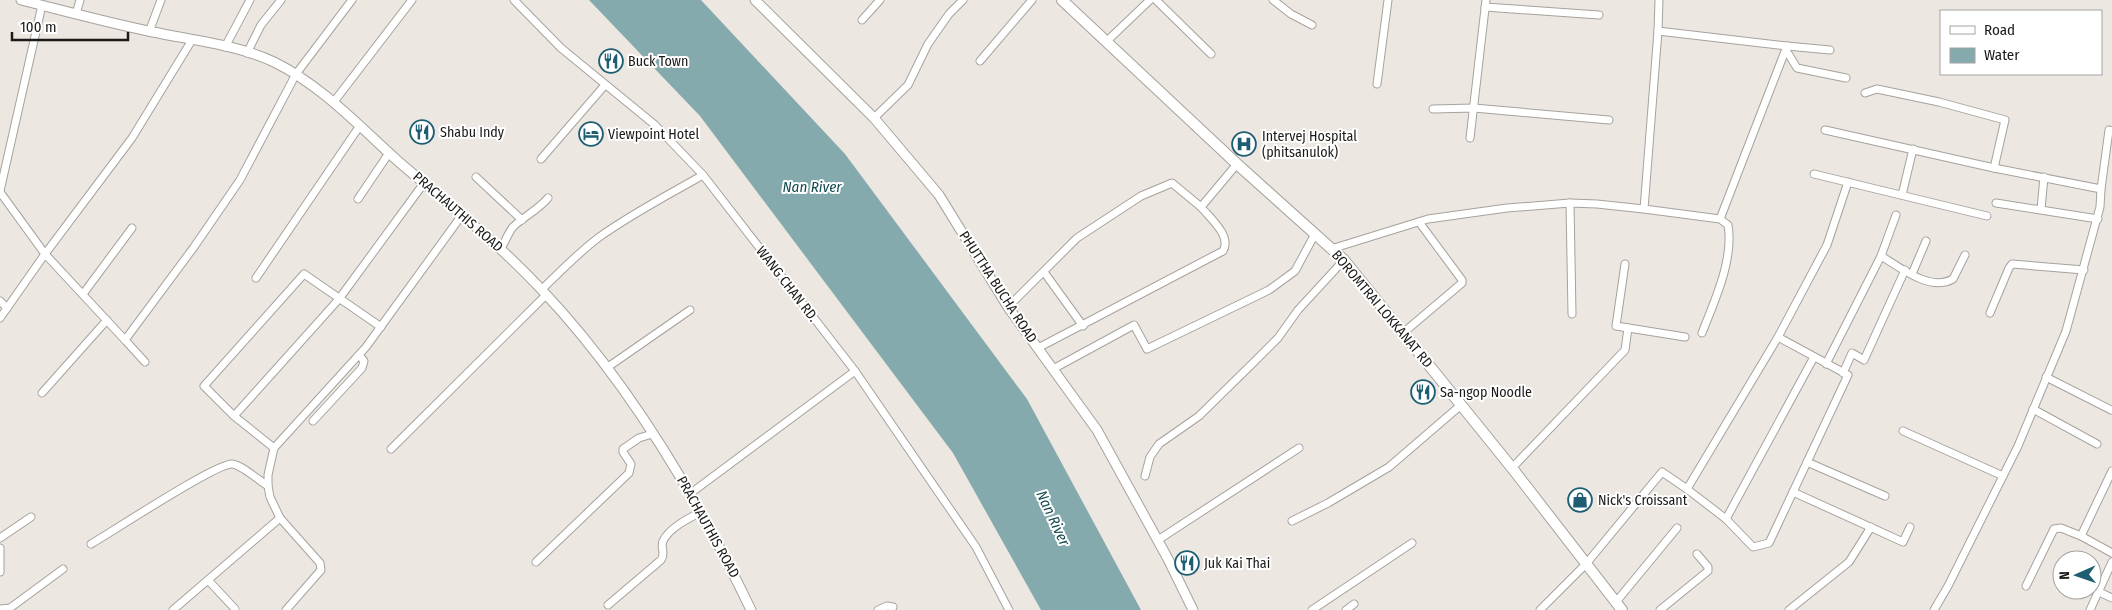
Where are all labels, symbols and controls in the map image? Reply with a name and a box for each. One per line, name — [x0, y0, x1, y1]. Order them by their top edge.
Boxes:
scale bar — [12, 10, 129, 42]
legend — [1940, 10, 2102, 75]
text: 100 m — [20, 18, 57, 36]
text: Road — [1984, 21, 2015, 39]
text: Water — [1984, 46, 2020, 64]
restaurant icon: Buck Town — [598, 48, 624, 74]
place label: Buck Town — [628, 53, 688, 70]
restaurant icon: Shabu Indy — [409, 119, 435, 145]
hotel icon: Viewpoint Hotel — [578, 121, 604, 147]
place label: Shabu Indy — [440, 124, 505, 141]
place label: Viewpoint Hotel — [608, 126, 699, 143]
place label: Intervej Hospital (phitsanulok) — [1262, 128, 1357, 161]
hospital icon: Intervej Hospital (phitsanulok) — [1231, 131, 1257, 157]
street label: PRACHAUTHIS ROAD — [409, 168, 507, 256]
water label: Nan River — [783, 178, 842, 196]
street label: PHUTTHA BUCHA ROAD — [955, 228, 1041, 346]
street label: WANG CHAN RD. — [752, 243, 822, 325]
street label: BOROMTRAI LOKKANAT RD — [1328, 247, 1436, 371]
restaurant icon: Sa-ngop Noodle — [1410, 379, 1436, 405]
place label: Sa-ngop Noodle — [1440, 384, 1532, 401]
street label: PRACHAUTHIS ROAD — [673, 473, 743, 581]
water label: Nan River — [1032, 487, 1074, 549]
shop icon: Nick's Croissant — [1567, 487, 1593, 513]
place label: Nick's Croissant — [1598, 492, 1688, 509]
restaurant icon: Juk Kai Thai — [1174, 550, 1200, 576]
north arrow — [2052, 550, 2102, 600]
place label: Juk Kai Thai — [1204, 555, 1270, 572]
text: N — [2056, 571, 2073, 580]

